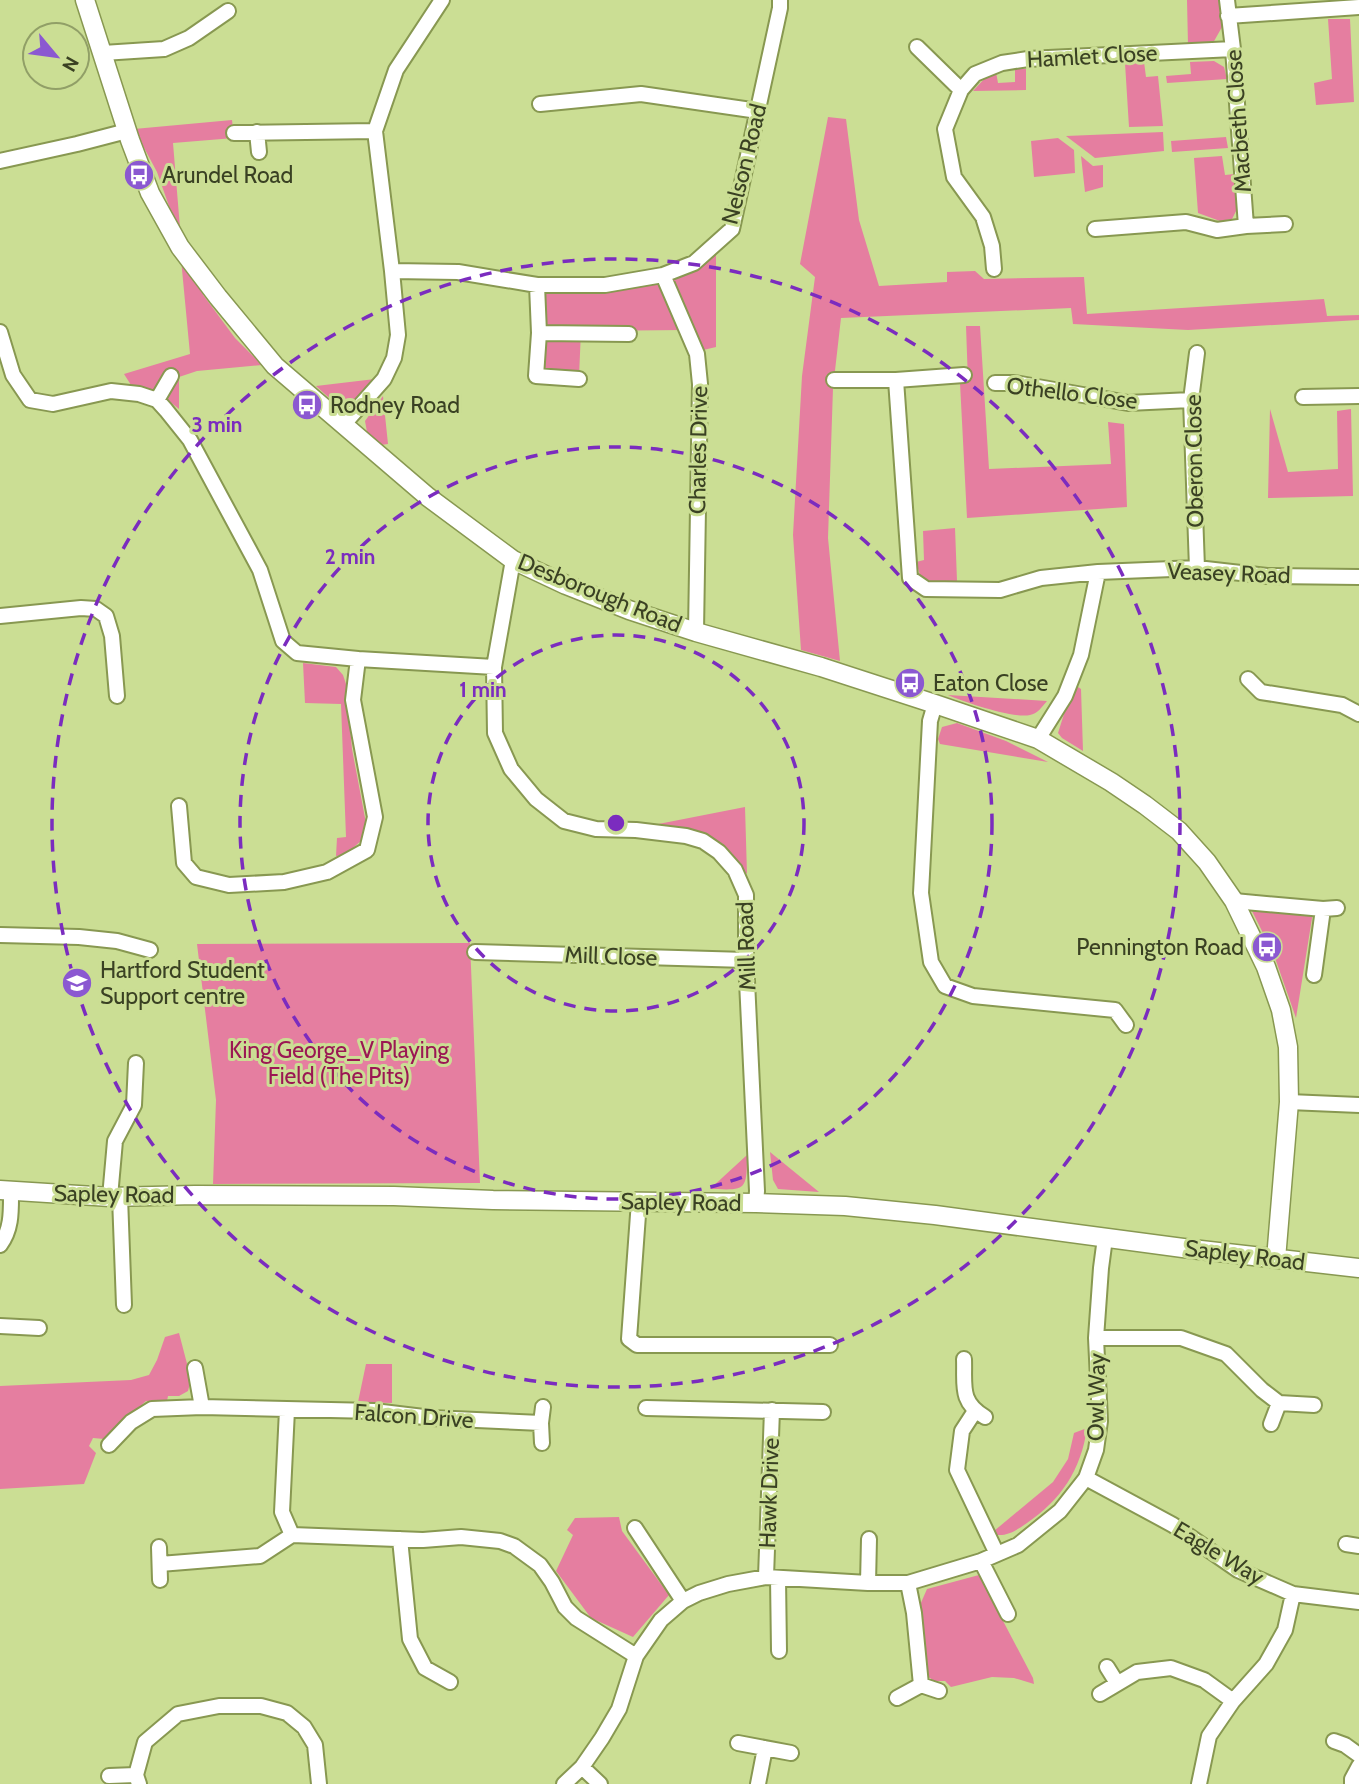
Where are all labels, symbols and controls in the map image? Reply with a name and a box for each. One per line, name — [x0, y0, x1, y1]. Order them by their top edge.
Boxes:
north arrow — [21, 21, 91, 91]
street label: Hamlet Close — [1026, 39, 1158, 73]
street label: Macbeth Close — [1219, 48, 1257, 193]
text: N — [57, 53, 84, 75]
street label: Nelson Road — [716, 101, 772, 227]
bus stop icon: Arundel Road — [122, 158, 156, 192]
place label: Arundel Road — [162, 161, 293, 189]
street label: Othello Close — [1005, 371, 1139, 415]
street label: Charles Drive — [683, 385, 713, 514]
bus stop icon: Rodney Road — [290, 388, 324, 422]
place label: Rodney Road — [330, 391, 460, 419]
street label: Oberon Close — [1179, 394, 1209, 528]
text: 3 min — [192, 412, 242, 437]
text: 2 min — [325, 544, 375, 569]
street label: Desborough Road — [514, 547, 686, 639]
street label: Veasey Road — [1167, 557, 1291, 589]
bus stop icon: Eaton Close — [893, 666, 927, 700]
place label: Eaton Close — [933, 669, 1049, 697]
text: 1 min — [459, 677, 507, 702]
centre of rings — [604, 811, 628, 835]
street label: Mill Road — [730, 901, 762, 991]
bus stop icon: Pennington Road — [1250, 930, 1284, 964]
place label: Pennington Road — [1076, 933, 1244, 961]
street label: Mill Close — [564, 940, 658, 972]
place label: Hartford Student Support centre — [100, 956, 265, 1010]
school or university icon: Hartford Student Support centre — [60, 966, 94, 1000]
park label: King George_V Playing Field (The Pits) — [229, 1036, 450, 1090]
street label: Sapley Road — [53, 1179, 175, 1209]
street label: Sapley Road — [620, 1187, 742, 1217]
street label: Sapley Road — [1183, 1234, 1307, 1276]
street label: Owl Way — [1081, 1352, 1111, 1441]
street label: Falcon Drive — [353, 1398, 475, 1434]
street label: Hawk Drive — [753, 1437, 785, 1549]
street label: Eagle Way — [1169, 1515, 1270, 1591]

